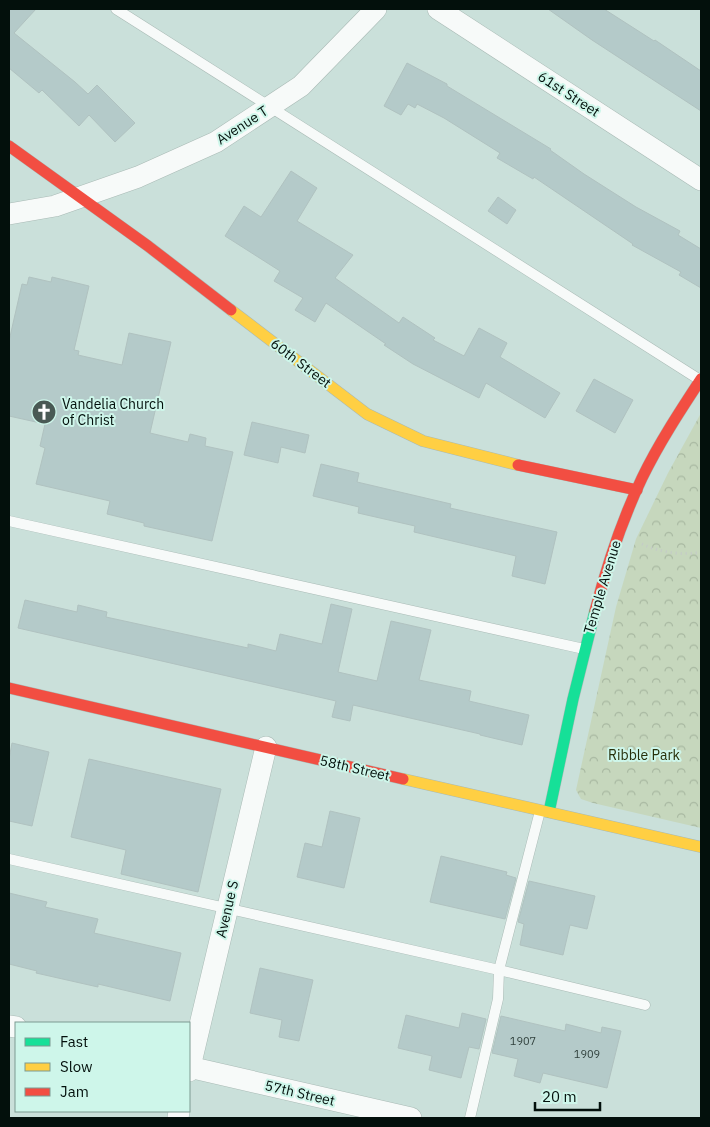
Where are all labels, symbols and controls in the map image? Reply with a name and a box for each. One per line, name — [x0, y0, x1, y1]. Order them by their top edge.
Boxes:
street label: 61st Street — [535, 67, 603, 121]
street label: Avenue T — [213, 102, 271, 148]
street label: 60th Street — [267, 334, 335, 392]
place label: Vandelia Church of Christ — [62, 395, 164, 429]
church icon: Vandelia Church of Christ — [31, 399, 57, 425]
street label: Temple Avenue — [579, 538, 625, 636]
park label: Ribble Park — [608, 746, 681, 764]
street label: 58th Street — [318, 751, 392, 785]
street label: Avenue S — [212, 879, 242, 939]
legend — [15, 1022, 190, 1112]
text: Fast — [60, 1032, 88, 1051]
house number: 1907 — [510, 1034, 536, 1048]
house number: 1909 — [574, 1047, 600, 1061]
text: Slow — [60, 1057, 93, 1076]
street label: 57th Street — [263, 1076, 337, 1110]
scale bar — [535, 1080, 600, 1112]
text: Jam — [60, 1082, 89, 1101]
text: 20 m — [542, 1087, 577, 1106]

